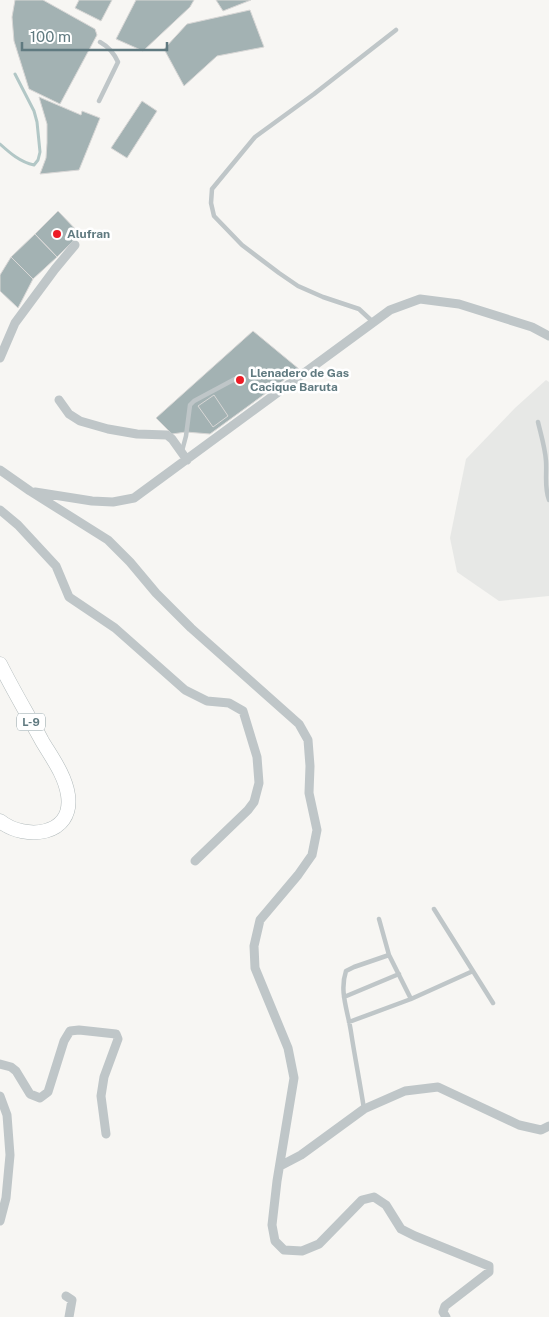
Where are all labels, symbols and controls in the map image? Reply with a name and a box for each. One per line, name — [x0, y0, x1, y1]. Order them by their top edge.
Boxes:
scale bar — [22, 20, 168, 52]
text: 100 m — [30, 28, 71, 45]
place label: Alufran — [67, 227, 110, 241]
marker: Alufran — [51, 228, 63, 240]
place label: Llenadero de Gas Cacique Baruta — [250, 366, 349, 394]
marker: Llenadero de Gas Cacique Baruta — [234, 374, 246, 386]
road number: L-9 — [17, 714, 45, 730]

